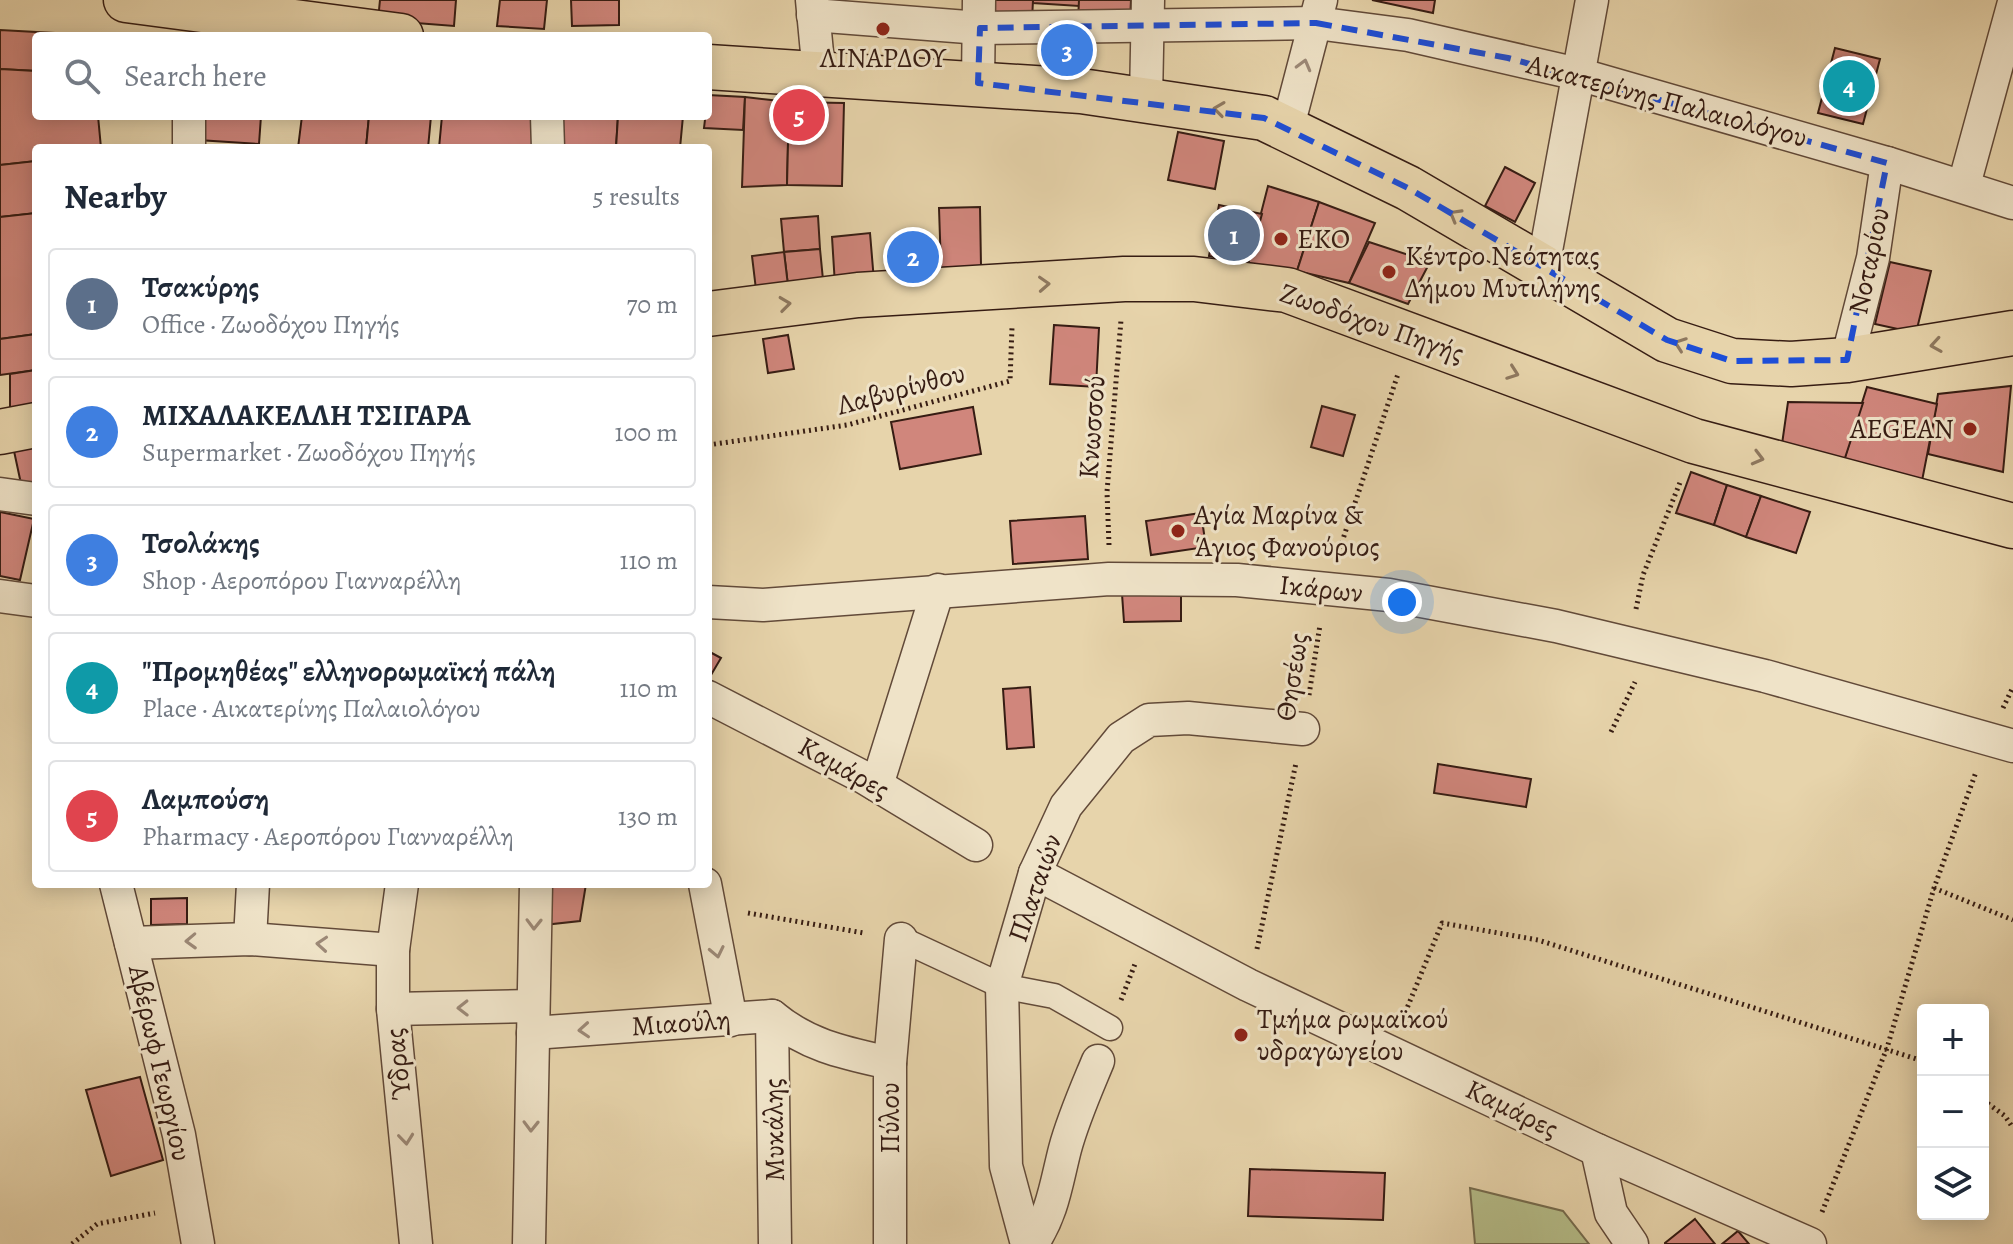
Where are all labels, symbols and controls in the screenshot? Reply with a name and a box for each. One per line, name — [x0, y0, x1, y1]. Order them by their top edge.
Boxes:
marker: ΛΙΝΑΡΔΟΥ — [874, 20, 892, 38]
pin: 3 — [1041, 20, 1093, 80]
search box — [32, 32, 712, 120]
place label: ΛΙΝΑΡΔΟΥ — [819, 39, 947, 77]
street label: Αικατερίνης Παλαιολόγου — [1522, 45, 1811, 157]
icon: search — [60, 54, 104, 98]
text: Search here — [124, 56, 267, 96]
pin: 4 — [1823, 56, 1875, 116]
one-way arrow — [1295, 58, 1312, 72]
pin: 5 — [773, 85, 825, 145]
one-way arrow — [1212, 102, 1226, 119]
text: Nearby — [64, 173, 167, 220]
text: 5 results — [592, 179, 680, 214]
street label: Νοταρίου — [1839, 204, 1899, 318]
pin: 1 — [1208, 205, 1260, 265]
one-way arrow — [1449, 209, 1464, 225]
place label: EKO — [1297, 220, 1350, 258]
pin: 2 — [887, 227, 939, 287]
marker: EKO — [1272, 230, 1290, 248]
place label: Κέντρο Νεότητας Δήμου Μυτιλήνης — [1405, 237, 1600, 307]
marker: Κέντρο Νεότητας Δήμου Μυτιλήνης — [1380, 263, 1398, 281]
text: Τσακύρης — [142, 267, 259, 307]
street label: Ζωοδόχου Πηγής — [1275, 274, 1469, 372]
one-way arrow — [1038, 275, 1051, 292]
text: 1 — [87, 287, 97, 322]
text: 70 m — [626, 287, 678, 322]
one-way arrow — [779, 296, 792, 313]
text: Office · Ζωοδόχου Πηγής — [142, 307, 399, 342]
one-way arrow — [1929, 336, 1943, 353]
one-way arrow — [1674, 338, 1688, 354]
street label: Λαβυρίνθου — [832, 354, 969, 425]
one-way arrow — [1505, 363, 1519, 380]
street label: Κνωσσού — [1069, 374, 1115, 480]
text: ΜΙΧΑΛΑΚΕΛΛΗ ΤΣΙΓΑΡΑ — [142, 395, 471, 435]
place label: AEGEAN — [1849, 410, 1954, 448]
text: 2 — [86, 415, 98, 450]
text: 100 m — [615, 415, 678, 450]
marker: AEGEAN — [1961, 420, 1979, 438]
text: Supermarket · Ζωοδόχου Πηγής — [142, 435, 476, 470]
one-way arrow — [1751, 448, 1765, 465]
place label: Αγία Μαρίνα & Άγιος Φανούριος — [1193, 496, 1380, 566]
marker: Αγία Μαρίνα & Άγιος Φανούριος — [1169, 522, 1187, 540]
text: Τσολάκης — [142, 523, 260, 563]
text: 3 — [86, 543, 98, 578]
text: 110 m — [620, 543, 678, 578]
text: Shop · Αεροπόρου Γιανναρέλλη — [142, 563, 461, 598]
street label: Ικάρων — [1278, 566, 1364, 612]
your location — [1382, 582, 1422, 622]
street label: Θησέως — [1266, 630, 1318, 724]
text: "Προμηθέας" ελληνορωμαϊκή πάλη — [142, 651, 556, 691]
text: 4 — [86, 671, 98, 706]
text: 110 m — [620, 671, 678, 706]
text: Place · Αικατερίνης Παλαιολόγου — [142, 691, 481, 726]
street label: Καμάρες — [791, 727, 897, 809]
text: Λαμπούση — [142, 779, 269, 819]
text: 5 — [86, 799, 98, 834]
text: 130 m — [618, 799, 678, 834]
text: Pharmacy · Αεροπόρου Γιανναρέλλη — [142, 819, 514, 854]
street label: Πλαταιών — [999, 829, 1071, 947]
one-way arrow — [525, 918, 543, 931]
one-way arrow — [184, 932, 197, 949]
one-way arrow — [315, 936, 328, 953]
one-way arrow — [708, 945, 725, 958]
street label: Αβέρωφ Γεωργίου — [119, 960, 201, 1165]
one-way arrow — [456, 999, 469, 1016]
place label: Τμήμα ρωμαϊκού υδραγωγείου — [1257, 1000, 1449, 1070]
street label: Μιαούλη — [630, 1001, 732, 1045]
map controls — [1917, 1004, 1989, 1220]
button: + — [1917, 1004, 1989, 1076]
one-way arrow — [577, 1021, 590, 1038]
street label: Ύδρας — [375, 1026, 421, 1102]
marker: Τμήμα ρωμαϊκού υδραγωγείου — [1232, 1026, 1250, 1044]
street label: Καμάρες — [1459, 1070, 1565, 1148]
button: − — [1917, 1076, 1989, 1148]
street label: Μυκάλης — [754, 1078, 794, 1182]
street label: Πύλου — [871, 1082, 909, 1154]
one-way arrow — [523, 1120, 540, 1133]
one-way arrow — [397, 1133, 414, 1146]
button: layers — [1917, 1148, 1989, 1220]

